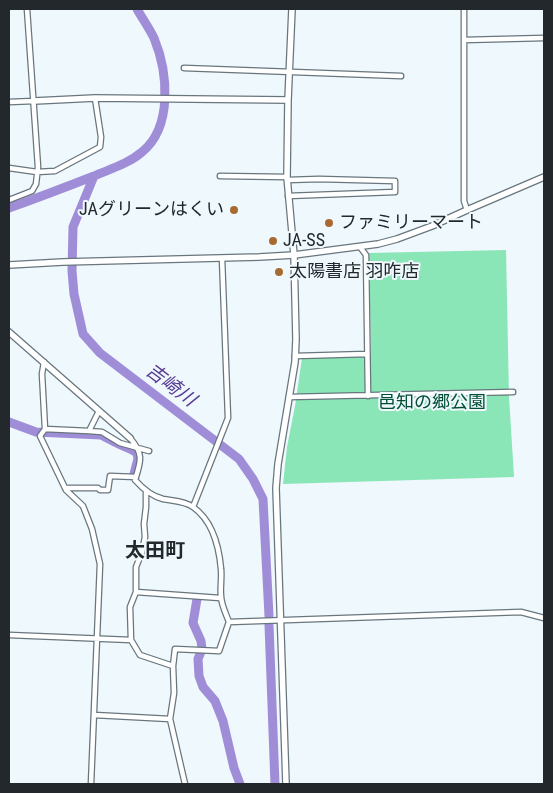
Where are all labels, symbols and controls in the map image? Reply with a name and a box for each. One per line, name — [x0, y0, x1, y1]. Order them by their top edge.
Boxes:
place label: JAグリーンはくい — [79, 199, 224, 221]
marker: JAグリーンはくい — [228, 204, 240, 216]
place label: ファミリーマート — [339, 212, 483, 234]
marker: ファミリーマート — [323, 217, 335, 229]
place label: JA-SS — [283, 230, 325, 252]
marker: JA-SS — [267, 235, 279, 247]
place label: 太陽書店 羽咋店 — [289, 261, 419, 283]
marker: 太陽書店 羽咋店 — [273, 266, 285, 278]
water label: 吉崎川 — [140, 360, 200, 412]
park label: 邑知の郷公園 — [378, 392, 486, 414]
district label: 太田町 — [125, 540, 185, 564]

